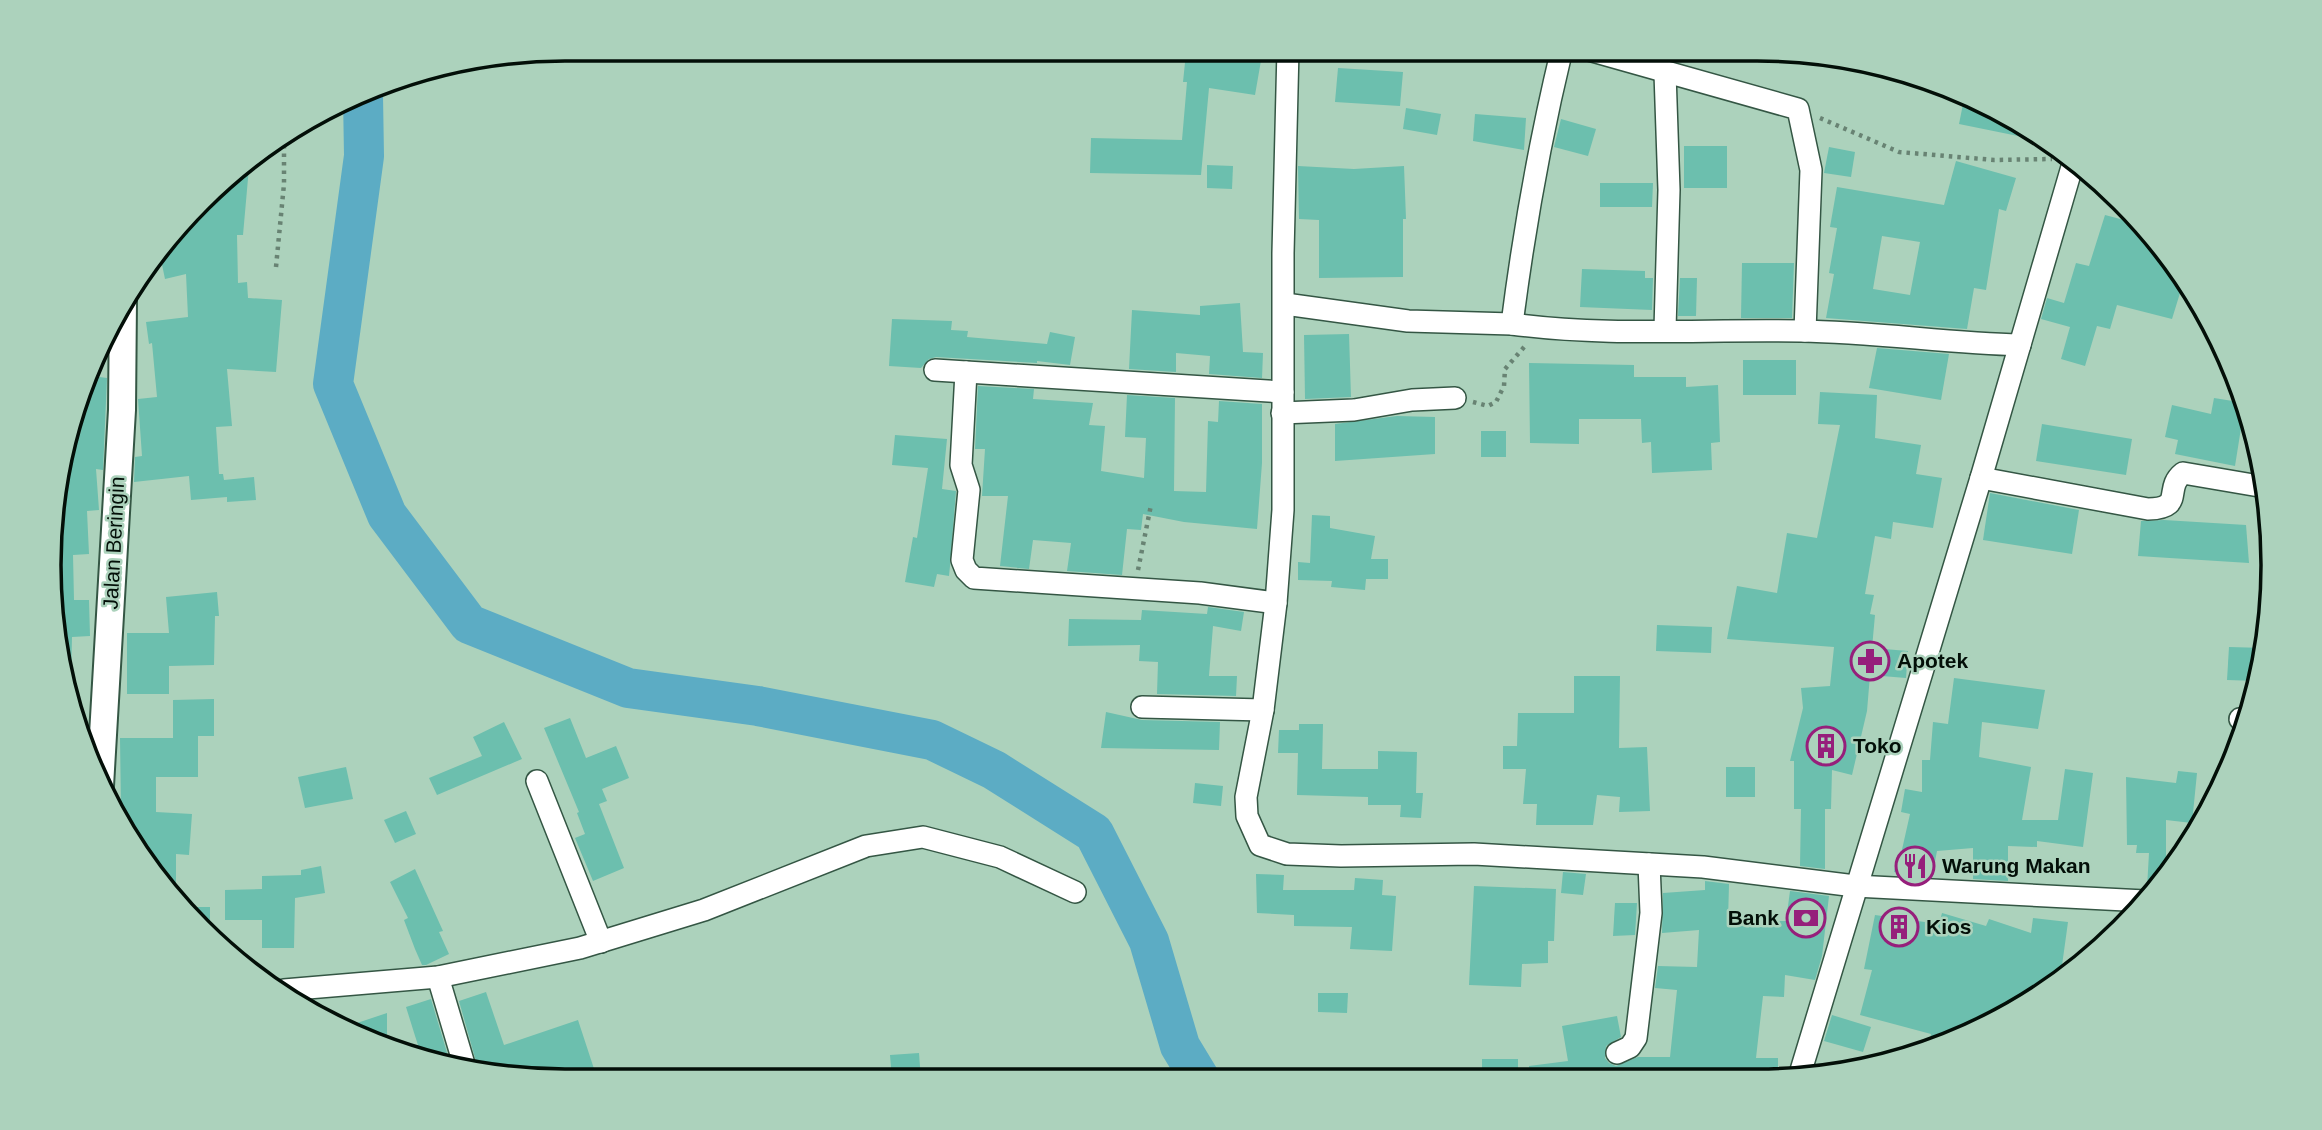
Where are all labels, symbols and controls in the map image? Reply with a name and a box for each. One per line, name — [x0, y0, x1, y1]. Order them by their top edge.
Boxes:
street label: Jalan Beringin — [99, 476, 128, 610]
pharmacy icon: Apotek — [1849, 640, 1891, 682]
place label: Apotek — [1897, 649, 1968, 672]
building icon: Toko — [1805, 725, 1847, 767]
place label: Toko — [1853, 734, 1902, 757]
restaurant icon: Warung Makan — [1894, 845, 1936, 887]
place label: Warung Makan — [1942, 854, 2091, 877]
bank icon: Bank — [1785, 897, 1827, 939]
place label: Bank — [1728, 906, 1779, 929]
building icon: Kios — [1878, 906, 1920, 948]
place label: Kios — [1926, 915, 1972, 938]

